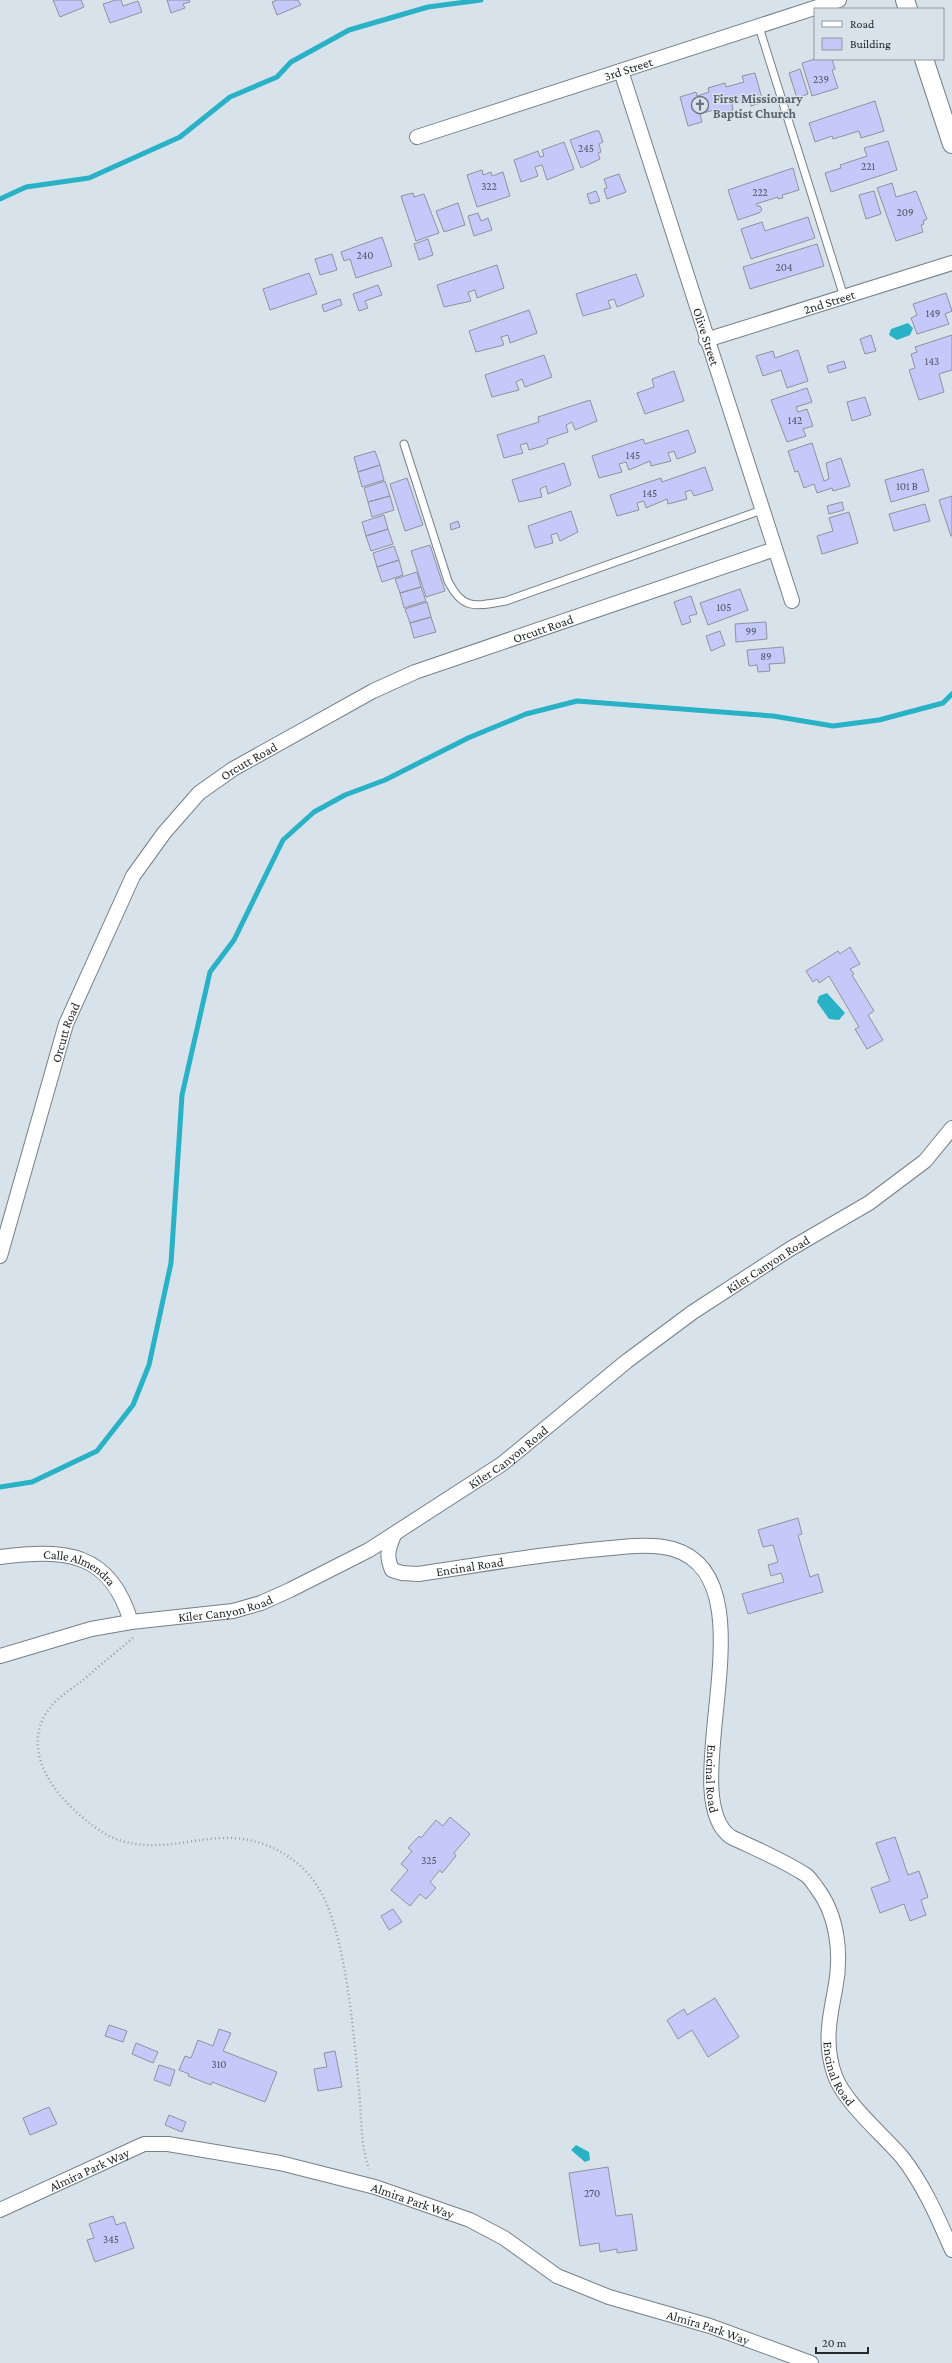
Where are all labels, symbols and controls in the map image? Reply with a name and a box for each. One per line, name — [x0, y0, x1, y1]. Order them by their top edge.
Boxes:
legend — [814, 8, 944, 60]
text: Road — [850, 17, 875, 31]
text: Building — [850, 37, 891, 51]
street label: 3rd Street — [602, 53, 655, 83]
house number: 239 — [813, 73, 829, 85]
place label: First Missionary Baptist Church — [713, 91, 803, 121]
church icon: First Missionary Baptist Church — [690, 95, 710, 115]
house number: 245 — [578, 142, 594, 154]
house number: 221 — [861, 160, 875, 172]
house number: 322 — [481, 180, 497, 192]
house number: 222 — [752, 186, 768, 198]
house number: 209 — [896, 206, 914, 218]
house number: 240 — [356, 249, 374, 261]
house number: 204 — [775, 261, 793, 273]
street label: 2nd Street — [802, 286, 857, 317]
street label: Olive Street — [690, 306, 723, 368]
house number: 149 — [926, 307, 940, 319]
house number: 143 — [925, 355, 939, 367]
house number: 142 — [788, 414, 802, 426]
house number: 145 — [626, 449, 640, 461]
house number: 101 B — [896, 480, 918, 492]
house number: 145 — [643, 487, 657, 499]
house number: 105 — [716, 601, 732, 613]
street label: Orcutt Road — [511, 611, 575, 646]
house number: 99 — [745, 625, 757, 637]
house number: 89 — [760, 650, 772, 662]
street label: Orcutt Road — [217, 739, 280, 783]
street label: Orcutt Road — [48, 1000, 82, 1064]
street label: Kiler Canyon Road — [723, 1232, 812, 1296]
street label: Kiler Canyon Road — [465, 1422, 551, 1491]
street label: Calle Almendra — [43, 1546, 119, 1589]
street label: Encinal Road — [435, 1553, 504, 1579]
street label: Kiler Canyon Road — [177, 1591, 275, 1624]
street label: Encinal Road — [704, 1744, 722, 1814]
house number: 325 — [421, 1854, 437, 1866]
street label: Encinal Road — [821, 2041, 858, 2109]
house number: 310 — [211, 2058, 227, 2070]
street label: Almira Park Way — [47, 2144, 132, 2194]
street label: Almira Park Way — [370, 2179, 457, 2222]
house number: 270 — [584, 2187, 600, 2199]
house number: 345 — [103, 2233, 119, 2245]
street label: Almira Park Way — [665, 2306, 753, 2348]
scale bar — [816, 2329, 868, 2355]
text: 20 m — [822, 2336, 847, 2350]

